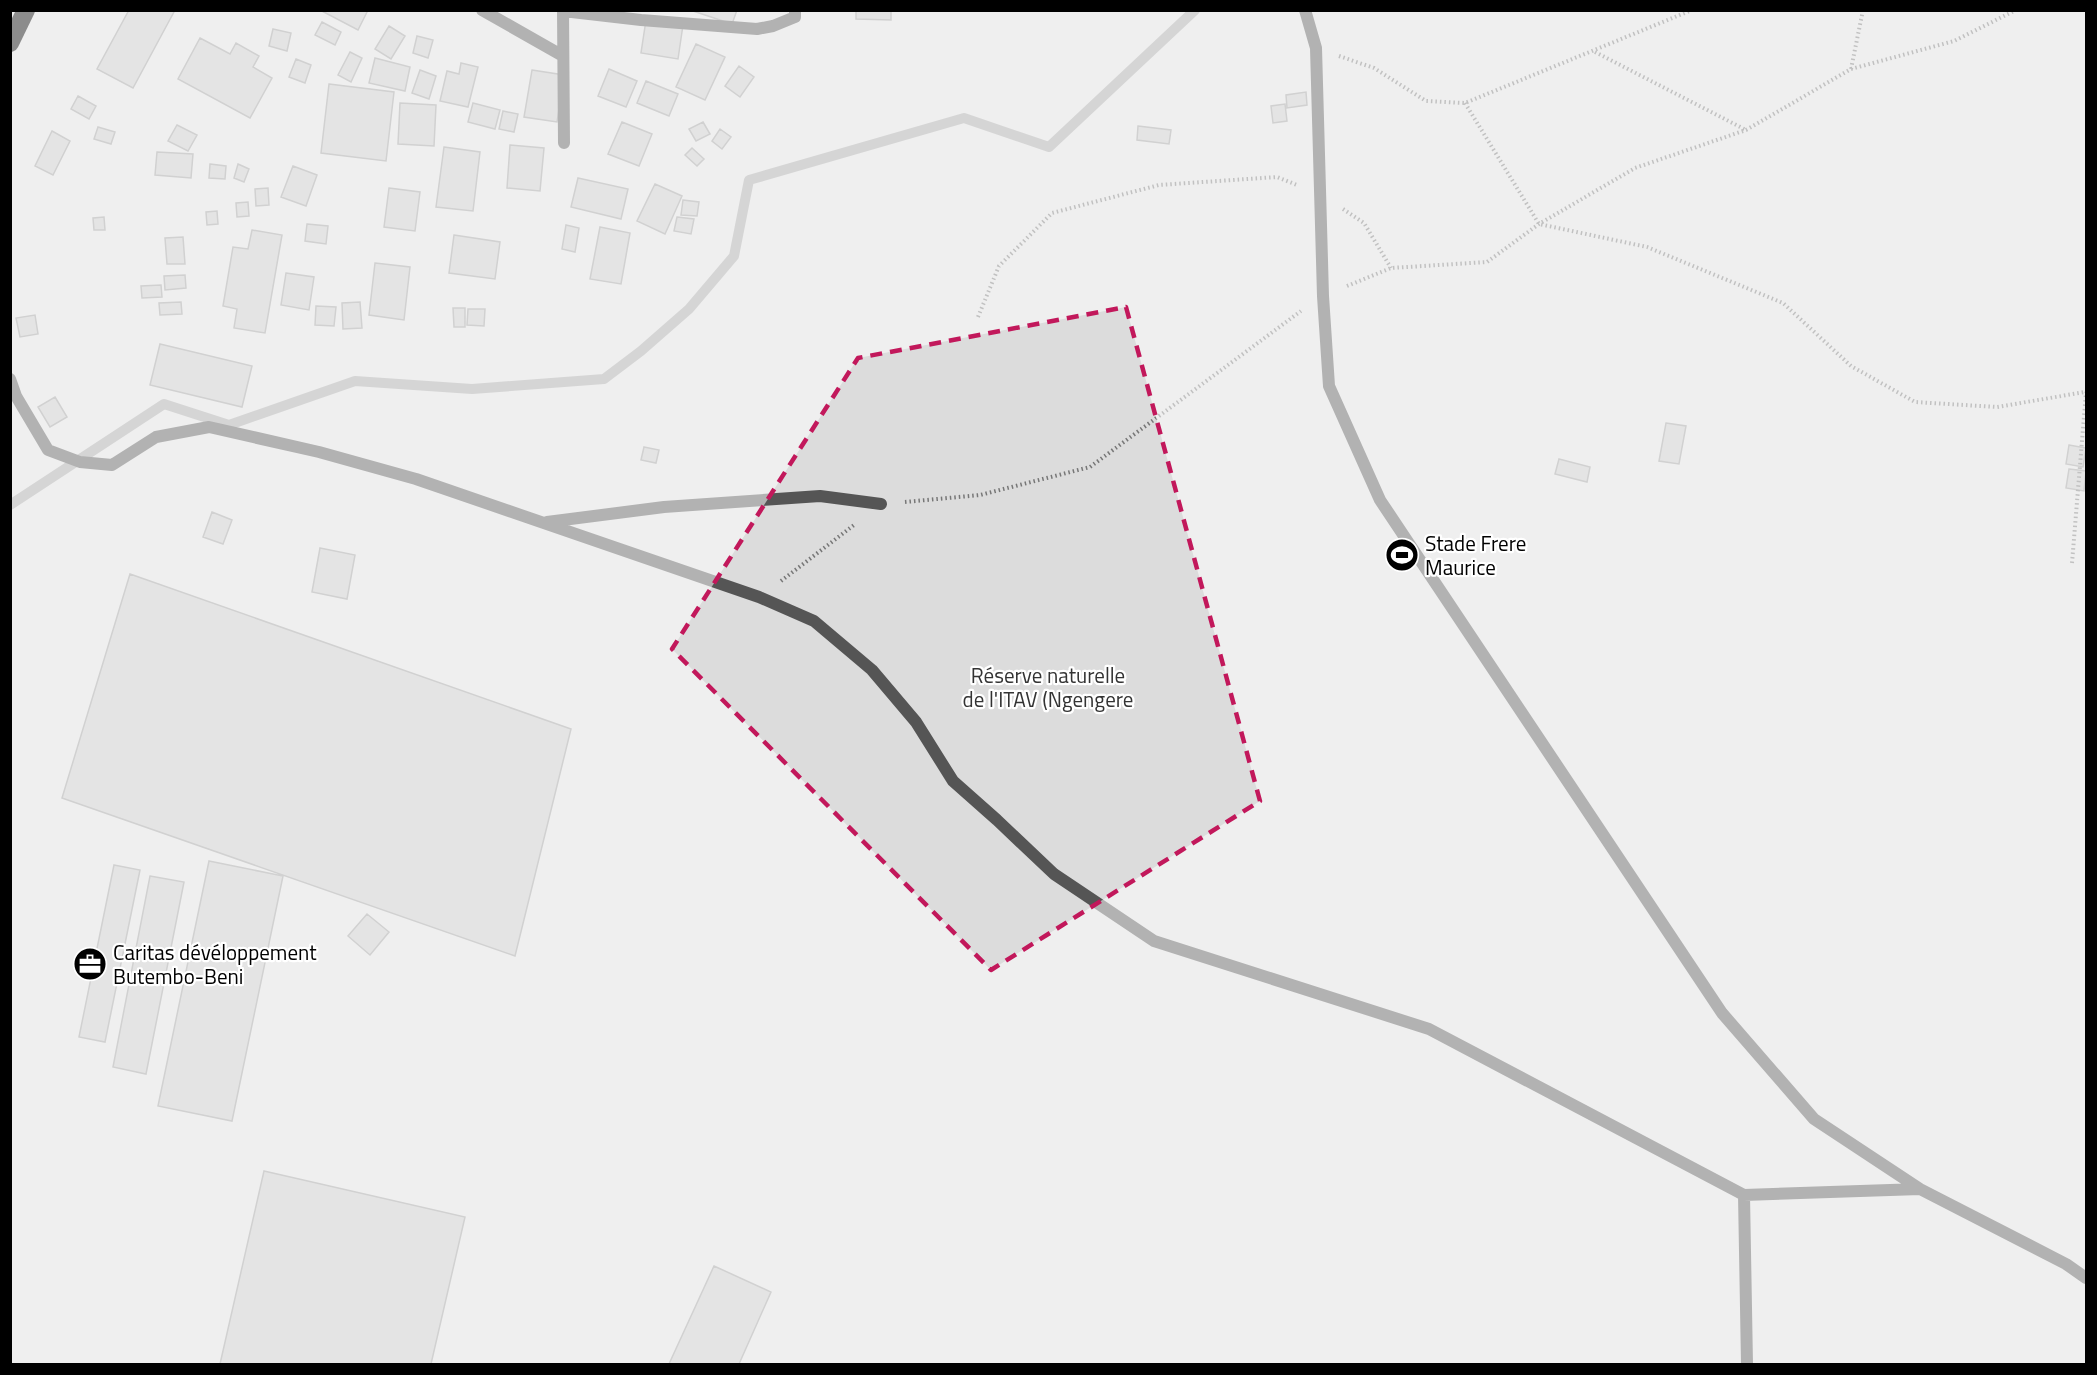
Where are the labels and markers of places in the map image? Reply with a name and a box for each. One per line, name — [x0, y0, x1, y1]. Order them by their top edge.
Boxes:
place label: Stade Frere Maurice — [1425, 527, 1526, 583]
sports icon: Stade Frere Maurice — [1384, 537, 1420, 573]
place label: Caritas dévéloppement Butembo-Beni — [113, 936, 317, 992]
office icon: Caritas dévéloppement Butembo-Beni — [72, 946, 108, 982]

